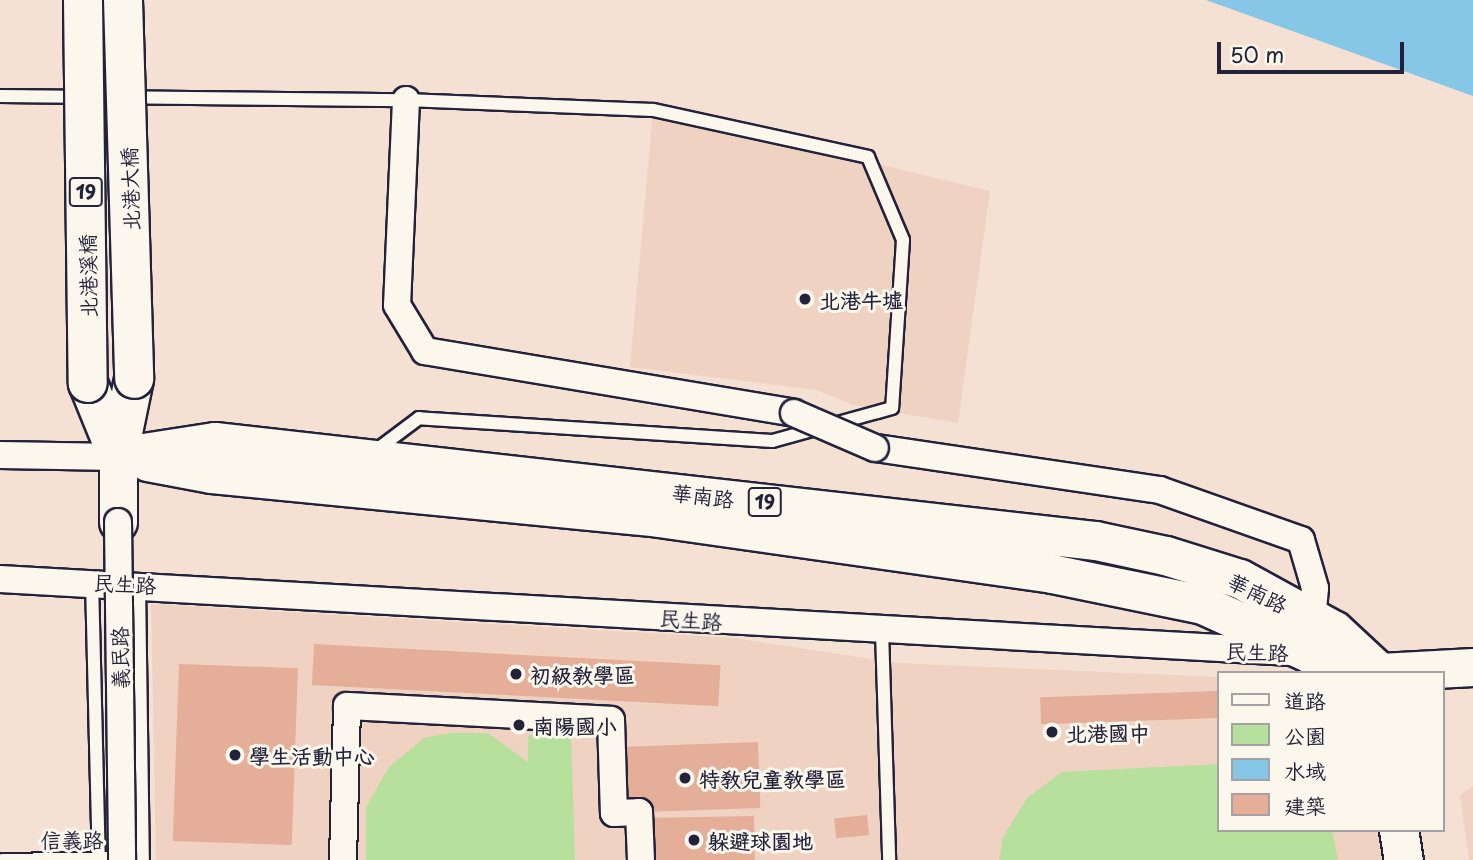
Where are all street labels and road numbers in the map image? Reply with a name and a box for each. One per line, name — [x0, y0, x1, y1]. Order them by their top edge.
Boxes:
street label: 北港大橋 — [115, 147, 143, 231]
road number: 19 — [68, 176, 104, 208]
street label: 北港溪橋 — [74, 234, 100, 318]
street label: 華南路 — [670, 479, 736, 511]
road number: 19 — [748, 486, 782, 517]
street label: 華南路 — [1224, 567, 1292, 617]
street label: 民生路 — [93, 569, 157, 597]
street label: 民生路 — [659, 604, 723, 634]
street label: 義民路 — [106, 626, 132, 690]
street label: 民生路 — [1225, 637, 1289, 665]
street label: 信義路 — [41, 826, 103, 852]

